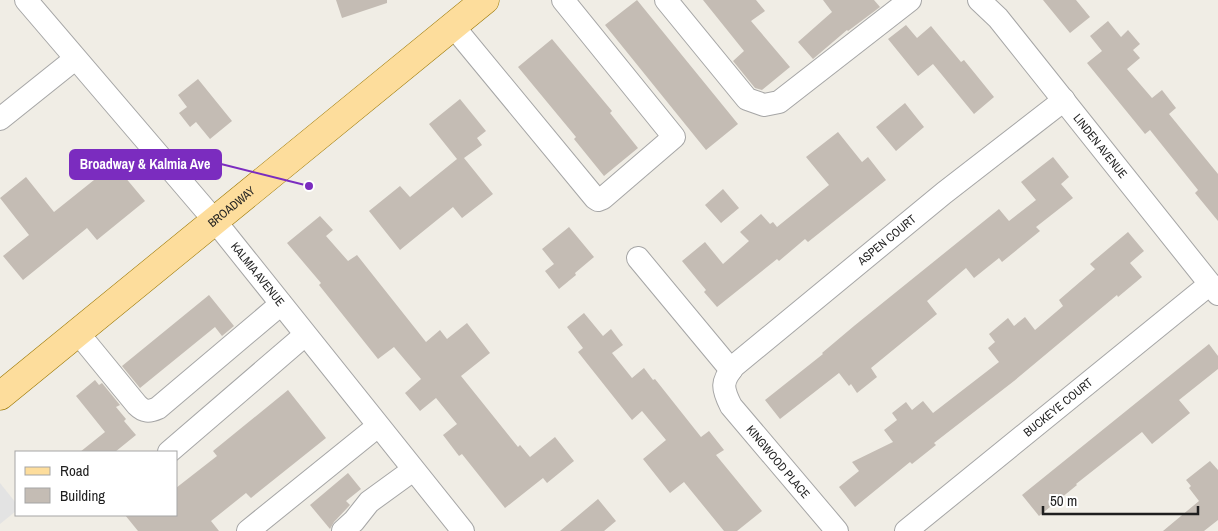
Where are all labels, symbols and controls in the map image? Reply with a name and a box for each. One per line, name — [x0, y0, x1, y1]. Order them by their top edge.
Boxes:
street label: LINDEN AVENUE — [1070, 111, 1131, 182]
callout: Broadway & Kalmia Ave — [70, 150, 221, 179]
text: Broadway & Kalmia Ave — [80, 155, 210, 173]
street label: BROADWAY — [205, 183, 259, 231]
street label: ASPEN COURT — [854, 211, 919, 269]
street label: KALMIA AVENUE — [227, 239, 288, 310]
street label: BUCKEYE COURT — [1020, 374, 1096, 440]
street label: KINGWOOD PLACE — [743, 422, 813, 502]
legend — [15, 451, 178, 516]
text: Road — [60, 460, 89, 481]
scale bar — [1043, 484, 1198, 516]
text: Building — [60, 485, 105, 506]
text: 50 m — [1050, 490, 1077, 511]

